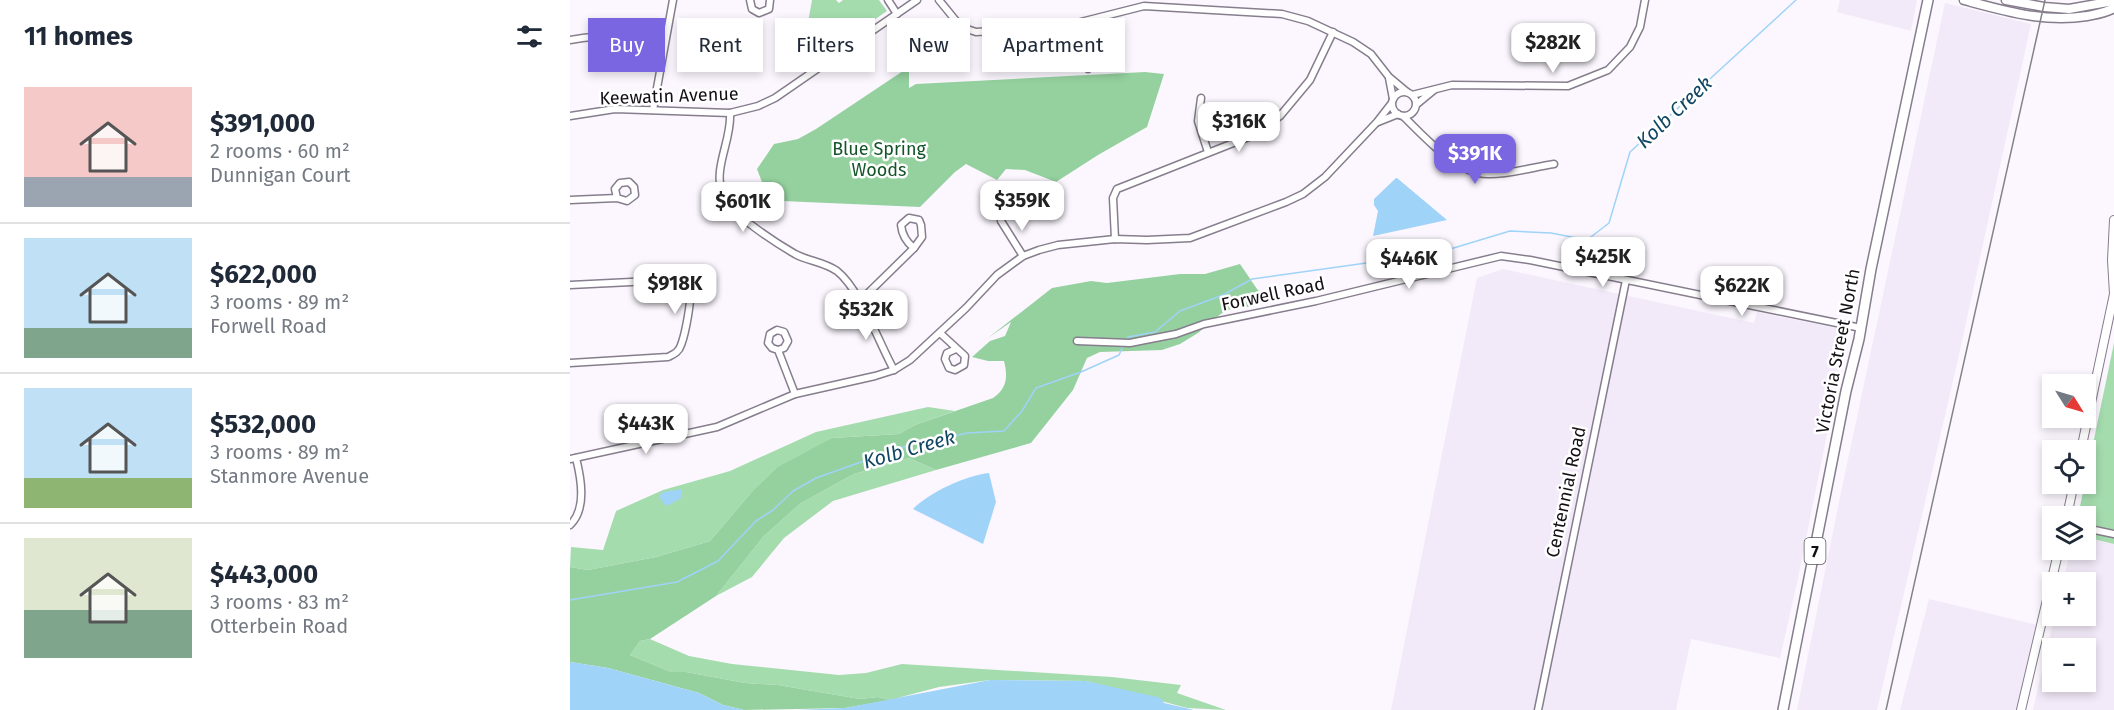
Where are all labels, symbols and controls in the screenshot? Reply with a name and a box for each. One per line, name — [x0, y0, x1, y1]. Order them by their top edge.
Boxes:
chip: Buy — [588, 18, 665, 72]
chip: Rent — [677, 18, 763, 72]
chip: Filters — [775, 18, 875, 72]
chip: New — [887, 18, 970, 72]
chip: Apartment — [982, 18, 1125, 72]
icon: filters — [513, 20, 546, 53]
text: 11 homes — [24, 21, 133, 52]
pin: $282K — [1511, 23, 1595, 74]
text: $282K — [1525, 30, 1581, 54]
water label: Kolb Creek — [1631, 71, 1717, 153]
street label: Keewatin Avenue — [599, 83, 739, 109]
pin: $316K — [1197, 102, 1281, 153]
text: $391,000 — [210, 108, 315, 139]
text: $316K — [1212, 109, 1266, 133]
icon: home — [72, 111, 144, 183]
pin: $391K — [1433, 134, 1517, 185]
park label: Blue Spring Woods — [832, 138, 926, 181]
text: 2 rooms · 60 m² — [210, 139, 350, 163]
text: $391K — [1448, 141, 1502, 165]
text: Dunnigan Court — [210, 163, 351, 187]
pin: $359K — [980, 181, 1064, 232]
pin: $601K — [701, 182, 785, 233]
text: $359K — [994, 188, 1050, 212]
text: $601K — [715, 189, 771, 213]
pin: $425K — [1561, 237, 1645, 288]
pin: $446K — [1367, 239, 1451, 290]
text: $425K — [1575, 244, 1631, 268]
text: $446K — [1380, 246, 1438, 270]
text: $622,000 — [210, 259, 317, 290]
icon: home — [72, 262, 144, 334]
pin: $918K — [633, 264, 717, 315]
pin: $622K — [1700, 266, 1784, 317]
street label: Victoria Street North — [1811, 267, 1865, 435]
text: $918K — [647, 271, 703, 295]
street label: Forwell Road — [1219, 272, 1327, 316]
text: $622K — [1714, 273, 1770, 297]
text: 3 rooms · 89 m² — [210, 290, 349, 314]
pin: $532K — [824, 290, 908, 341]
text: $532K — [839, 297, 893, 321]
text: Forwell Road — [210, 314, 327, 338]
north arrow — [2042, 374, 2096, 428]
map controls — [2042, 374, 2096, 692]
pin: $443K — [604, 404, 688, 455]
text: $532,000 — [210, 409, 316, 440]
text: $443K — [618, 411, 674, 435]
icon: home — [72, 412, 144, 484]
water label: Kolb Creek — [860, 424, 958, 474]
street label: Centennial Road — [1541, 424, 1591, 560]
text: 3 rooms · 89 m² — [210, 440, 349, 464]
button: locate — [2042, 440, 2096, 494]
text: Stanmore Avenue — [210, 464, 369, 488]
button: layers — [2042, 506, 2096, 560]
road number: 7 — [1804, 538, 1826, 564]
text: $443,000 — [210, 559, 318, 590]
icon: home — [72, 562, 144, 634]
button: + — [2042, 572, 2096, 626]
text: 3 rooms · 83 m² — [210, 590, 349, 614]
text: Otterbein Road — [210, 614, 348, 638]
button: − — [2042, 638, 2096, 692]

